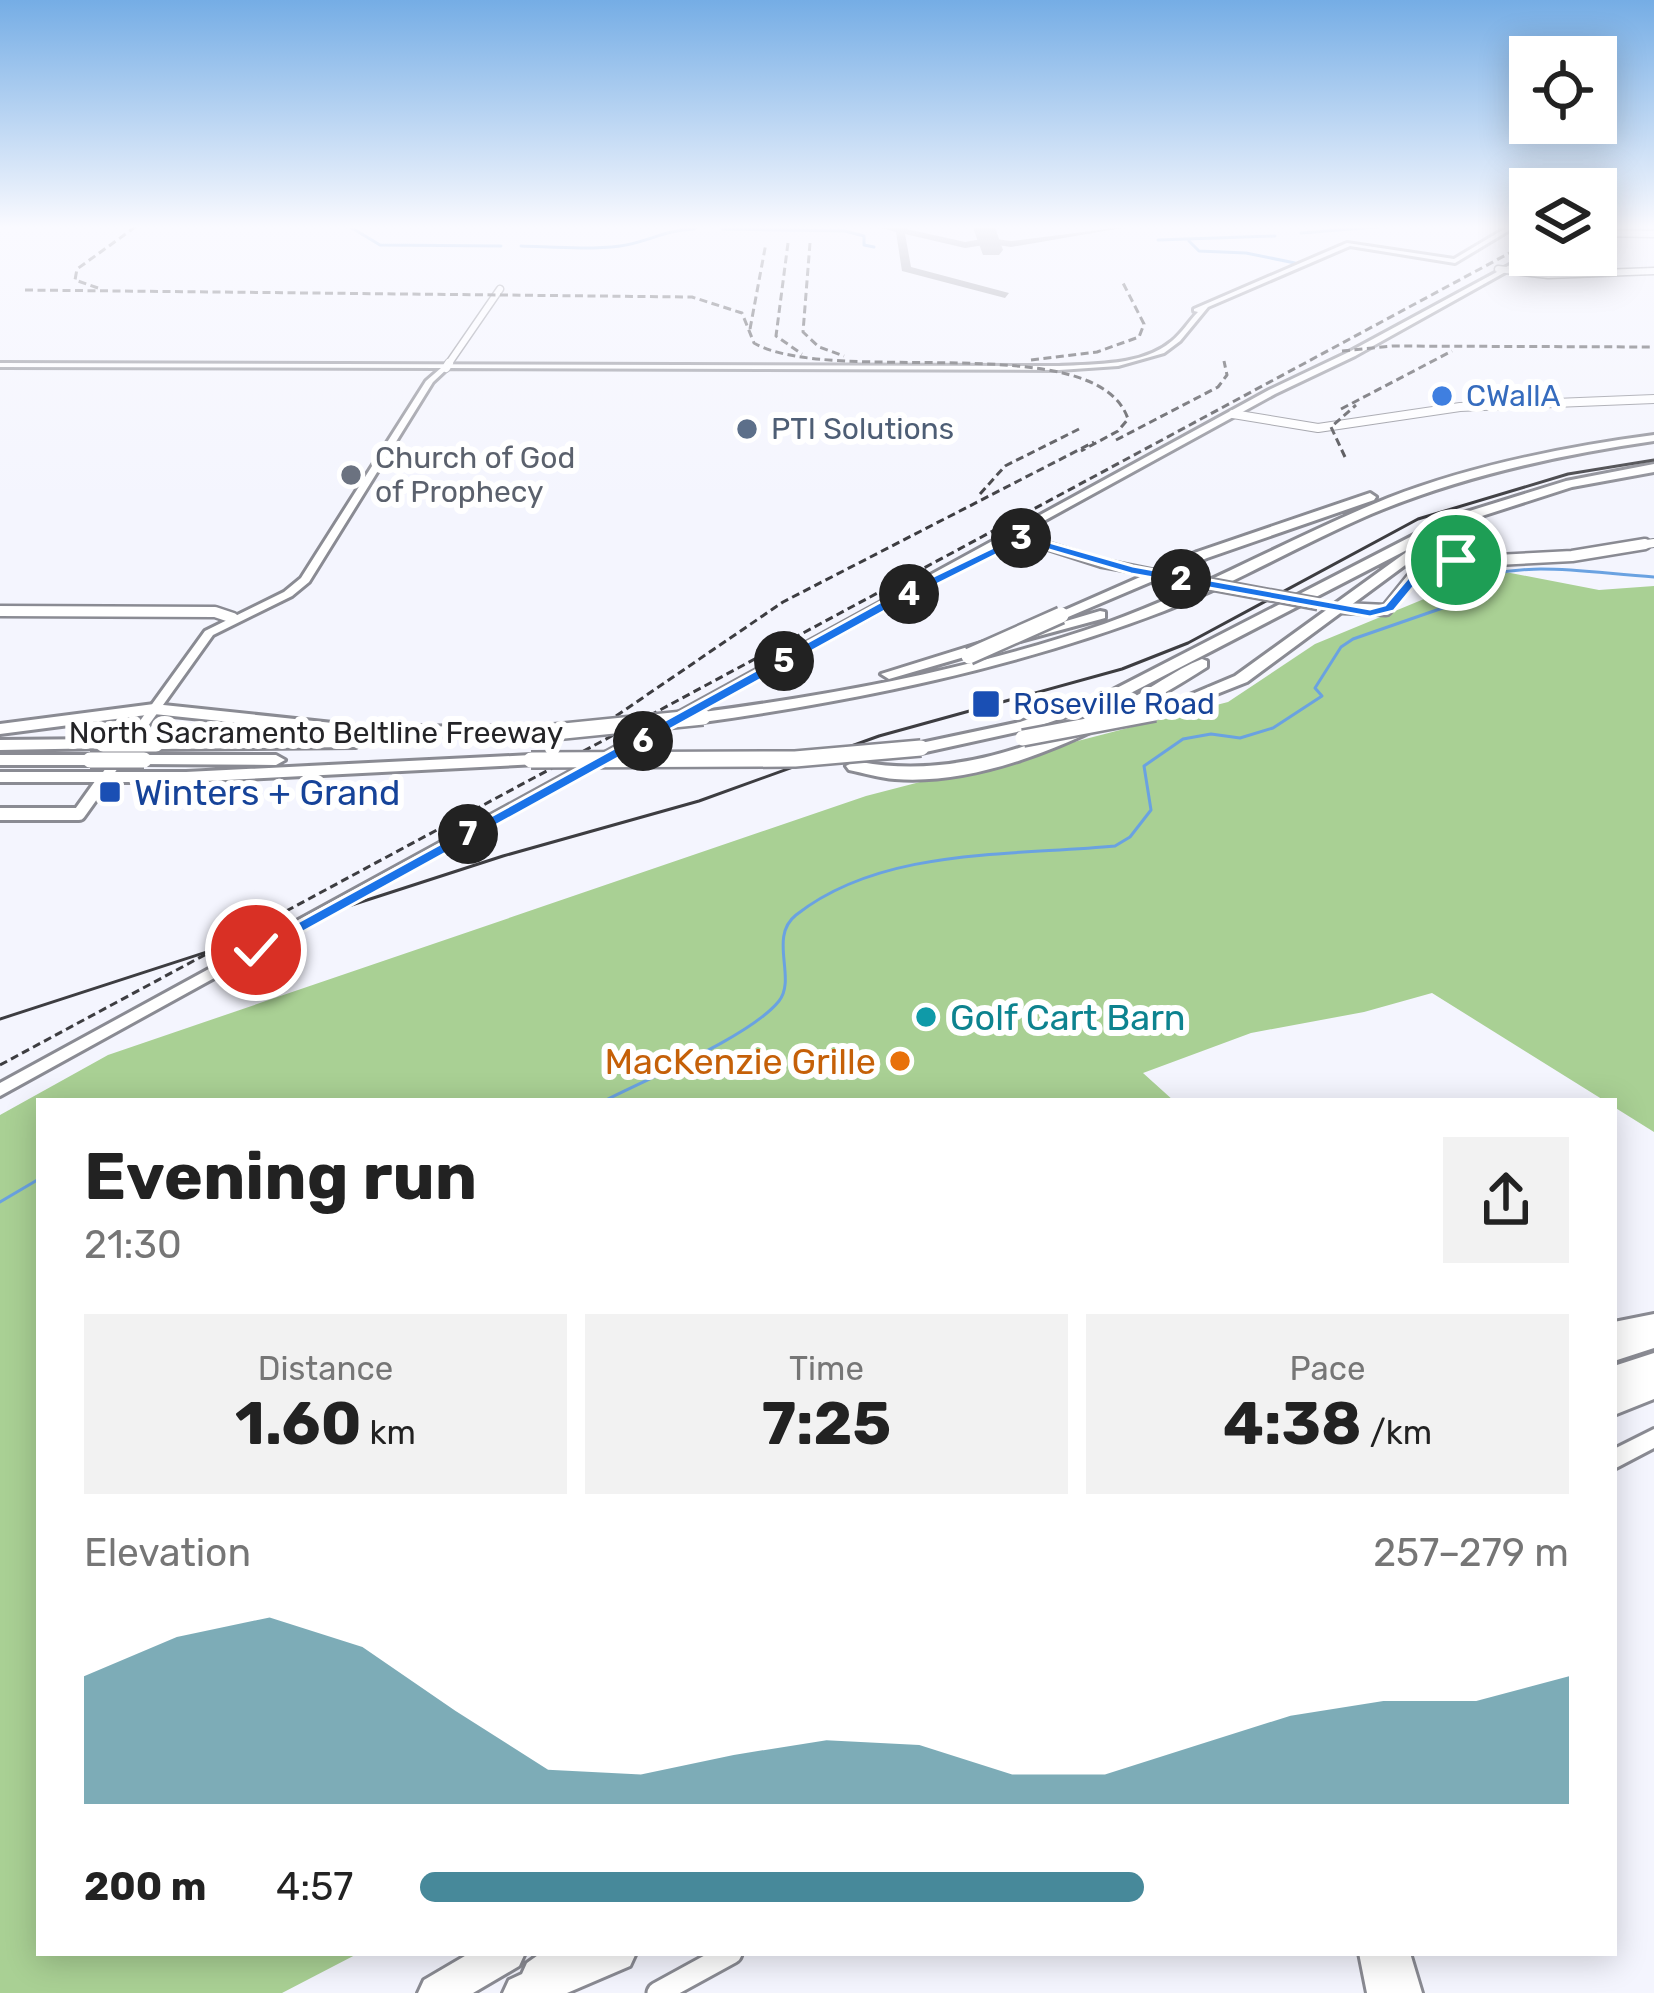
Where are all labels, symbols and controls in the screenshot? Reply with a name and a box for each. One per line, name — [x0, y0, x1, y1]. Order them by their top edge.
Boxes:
map controls — [1509, 36, 1617, 276]
button: locate — [1509, 36, 1617, 144]
button: layers — [1509, 168, 1617, 276]
place label: CWallA — [1466, 378, 1561, 414]
marker: CWallA — [1429, 383, 1455, 409]
place label: PTI Solutions — [771, 411, 954, 447]
marker: PTI Solutions — [734, 416, 760, 442]
place label: Church of God of Prophecy — [375, 440, 575, 510]
marker: Church of God of Prophecy — [338, 462, 364, 488]
pin: 3 — [991, 508, 1051, 568]
pin — [1405, 509, 1507, 611]
text: 3 — [1010, 518, 1032, 557]
icon: arrive — [1423, 527, 1489, 593]
pin: 2 — [1151, 549, 1211, 609]
text: 2 — [1170, 559, 1192, 598]
pin: 4 — [879, 564, 939, 624]
text: 4 — [898, 574, 920, 613]
pin: 5 — [754, 631, 814, 691]
text: 5 — [773, 641, 795, 680]
place label: Roseville Road — [1013, 686, 1215, 722]
marker: Roseville Road — [970, 688, 1002, 720]
pin: 6 — [613, 711, 673, 771]
street label: North Sacramento Beltline Freeway — [69, 715, 563, 751]
text: 6 — [632, 721, 654, 760]
place label: Winters + Grand — [134, 771, 400, 814]
marker: Winters + Grand — [97, 779, 123, 805]
pin: 7 — [438, 804, 498, 864]
text: 7 — [459, 814, 477, 853]
pin — [205, 899, 307, 1001]
icon: check — [223, 917, 289, 983]
place label: Golf Cart Barn — [950, 996, 1186, 1039]
marker: Golf Cart Barn — [913, 1004, 939, 1030]
place label: MacKenzie Grille — [605, 1040, 876, 1083]
marker: MacKenzie Grille — [887, 1048, 913, 1074]
text: Evening run — [84, 1137, 477, 1216]
button: share — [1443, 1137, 1569, 1263]
text: 21:30 — [84, 1222, 182, 1268]
text: Distance — [258, 1349, 393, 1388]
text: Time — [789, 1349, 864, 1388]
text: Pace — [1290, 1349, 1365, 1388]
text: 1.60 — [235, 1388, 361, 1459]
text: 7:25 — [762, 1388, 891, 1459]
text: 4:38 — [1223, 1388, 1362, 1459]
text: km — [361, 1413, 416, 1452]
text: /km — [1362, 1413, 1432, 1452]
text: Elevation — [84, 1530, 251, 1576]
text: 257–279 m — [1373, 1530, 1569, 1576]
text: 200 m — [84, 1864, 206, 1910]
text: 4:57 — [276, 1864, 353, 1910]

